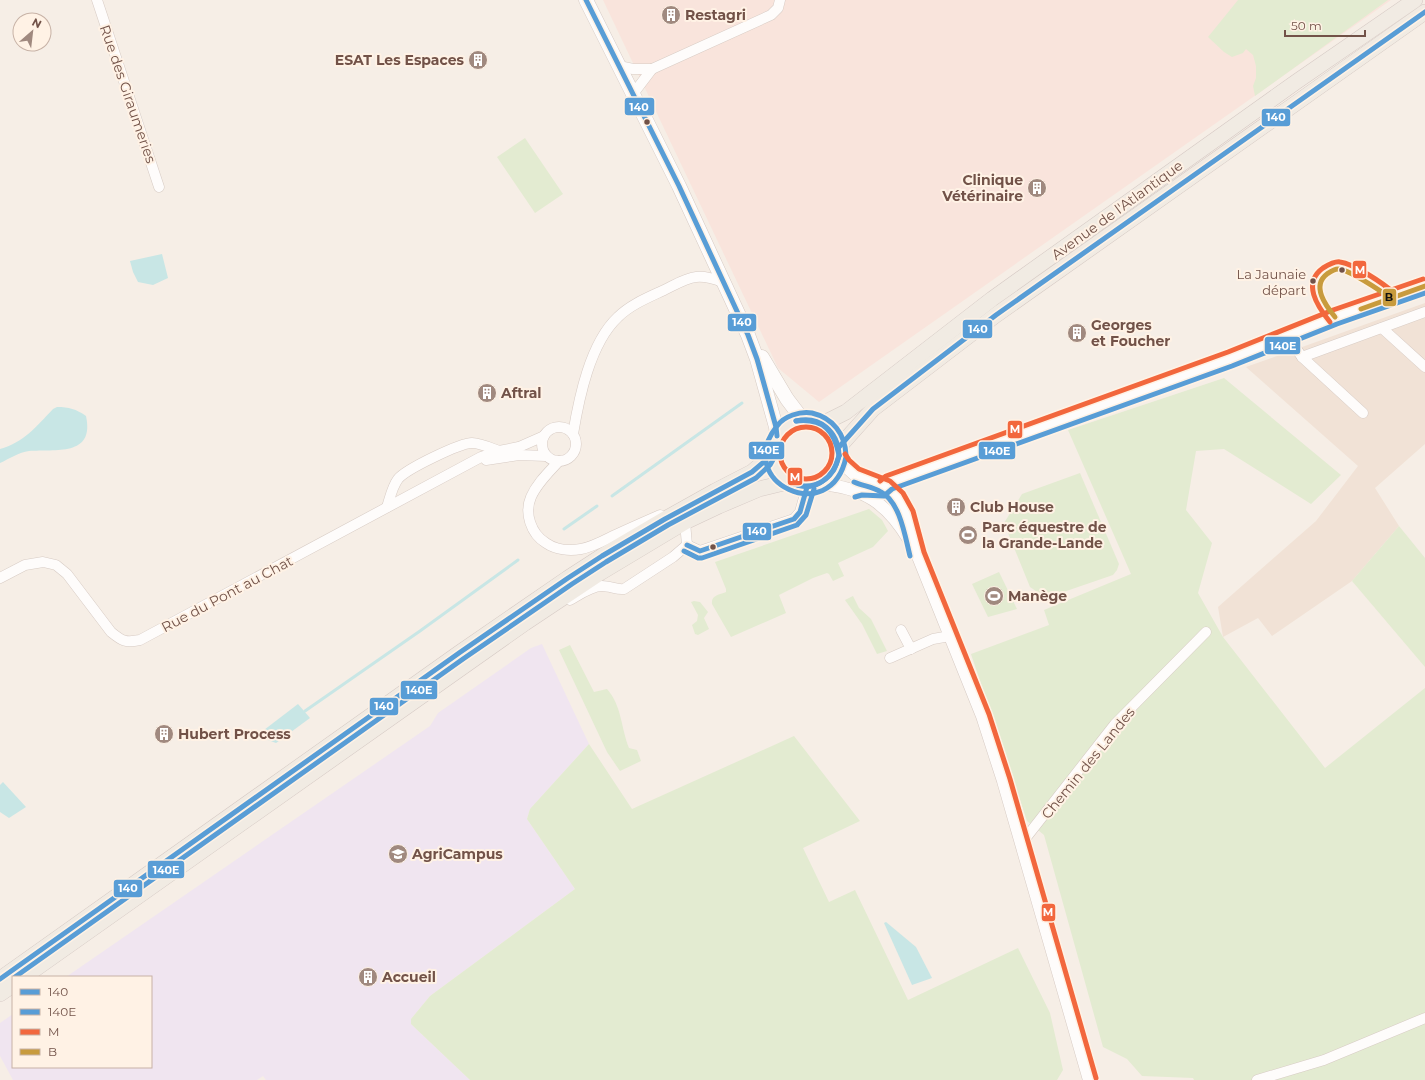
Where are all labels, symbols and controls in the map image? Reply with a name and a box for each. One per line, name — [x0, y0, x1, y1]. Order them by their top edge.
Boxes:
building icon: Restagri — [660, 4, 682, 26]
place label: Restagri — [685, 6, 746, 24]
north arrow — [12, 12, 52, 52]
scale bar — [1285, 12, 1365, 38]
text: N — [29, 15, 44, 31]
text: 50 m — [1291, 18, 1322, 33]
street label: Rue des Giraumeries — [96, 22, 160, 166]
building icon: ESAT Les Espaces — [467, 49, 489, 71]
place label: ESAT Les Espaces — [335, 51, 465, 69]
line badge: 140 — [624, 97, 655, 116]
text: 140 — [629, 100, 649, 114]
line badge: 140 — [1261, 108, 1291, 127]
text: 140 — [1266, 110, 1286, 124]
unlabelled marker — [642, 117, 652, 127]
street label: Avenue de l'Atlantique — [1048, 156, 1186, 264]
place label: Clinique Vétérinaire — [941, 171, 1023, 205]
building icon: Clinique Vétérinaire — [1026, 177, 1048, 199]
line badge: M — [1352, 260, 1367, 279]
text: M — [1355, 263, 1365, 277]
unlabelled marker — [1337, 265, 1347, 275]
place label: La Jaunaie départ — [1237, 266, 1306, 298]
marker: La Jaunaie départ — [1308, 276, 1318, 286]
line badge: B — [1382, 288, 1397, 307]
text: B — [1385, 290, 1393, 304]
line badge: 140 — [727, 313, 757, 332]
text: 140 — [732, 315, 752, 329]
place label: Georges et Foucher — [1091, 316, 1170, 350]
line badge: 140 — [962, 319, 993, 339]
text: 140 — [968, 322, 988, 336]
building icon: Georges et Foucher — [1066, 322, 1088, 344]
line badge: 140E — [1264, 336, 1301, 355]
text: 140E — [1270, 339, 1296, 353]
building icon: Aftral — [476, 382, 498, 404]
place label: Aftral — [500, 384, 542, 402]
line badge: M — [1007, 420, 1023, 439]
text: M — [1010, 422, 1020, 436]
line badge: 140E — [748, 441, 785, 460]
line badge: 140E — [978, 441, 1016, 460]
text: 140E — [753, 443, 779, 457]
text: 140E — [984, 444, 1010, 458]
line badge: M — [787, 467, 803, 486]
text: M — [790, 470, 800, 484]
building icon: Club House — [945, 496, 967, 518]
place label: Club House — [970, 498, 1054, 516]
place label: Parc équestre de la Grande-Lande — [982, 518, 1107, 552]
line badge: 140 — [742, 522, 772, 541]
text: 140 — [747, 524, 767, 538]
sports icon: Parc équestre de la Grande-Lande — [957, 524, 979, 546]
unlabelled marker — [708, 542, 718, 552]
street label: Rue du Pont au Chat — [158, 552, 296, 636]
sports icon: Manège — [983, 585, 1005, 607]
place label: Manège — [1008, 587, 1067, 605]
line badge: 140E — [400, 680, 438, 700]
text: 140E — [406, 683, 432, 697]
line badge: 140 — [369, 697, 399, 716]
text: 140 — [374, 699, 394, 713]
street label: Chemin des Landes — [1037, 703, 1139, 823]
building icon: Hubert Process — [153, 723, 175, 745]
place label: Hubert Process — [178, 725, 291, 743]
school or university icon: AgriCampus — [387, 843, 409, 865]
place label: AgriCampus — [411, 845, 503, 863]
line badge: 140E — [147, 860, 185, 879]
text: 140E — [153, 863, 179, 877]
line badge: 140 — [113, 879, 143, 898]
text: 140 — [118, 881, 138, 895]
line badge: M — [1041, 903, 1056, 922]
text: M — [1043, 905, 1053, 919]
building icon: Accueil — [357, 966, 379, 988]
place label: Accueil — [381, 968, 436, 986]
legend — [12, 976, 152, 1068]
text: 140 — [48, 984, 68, 999]
text: 140E — [48, 1004, 76, 1019]
text: M — [48, 1024, 59, 1039]
text: B — [48, 1044, 57, 1059]

